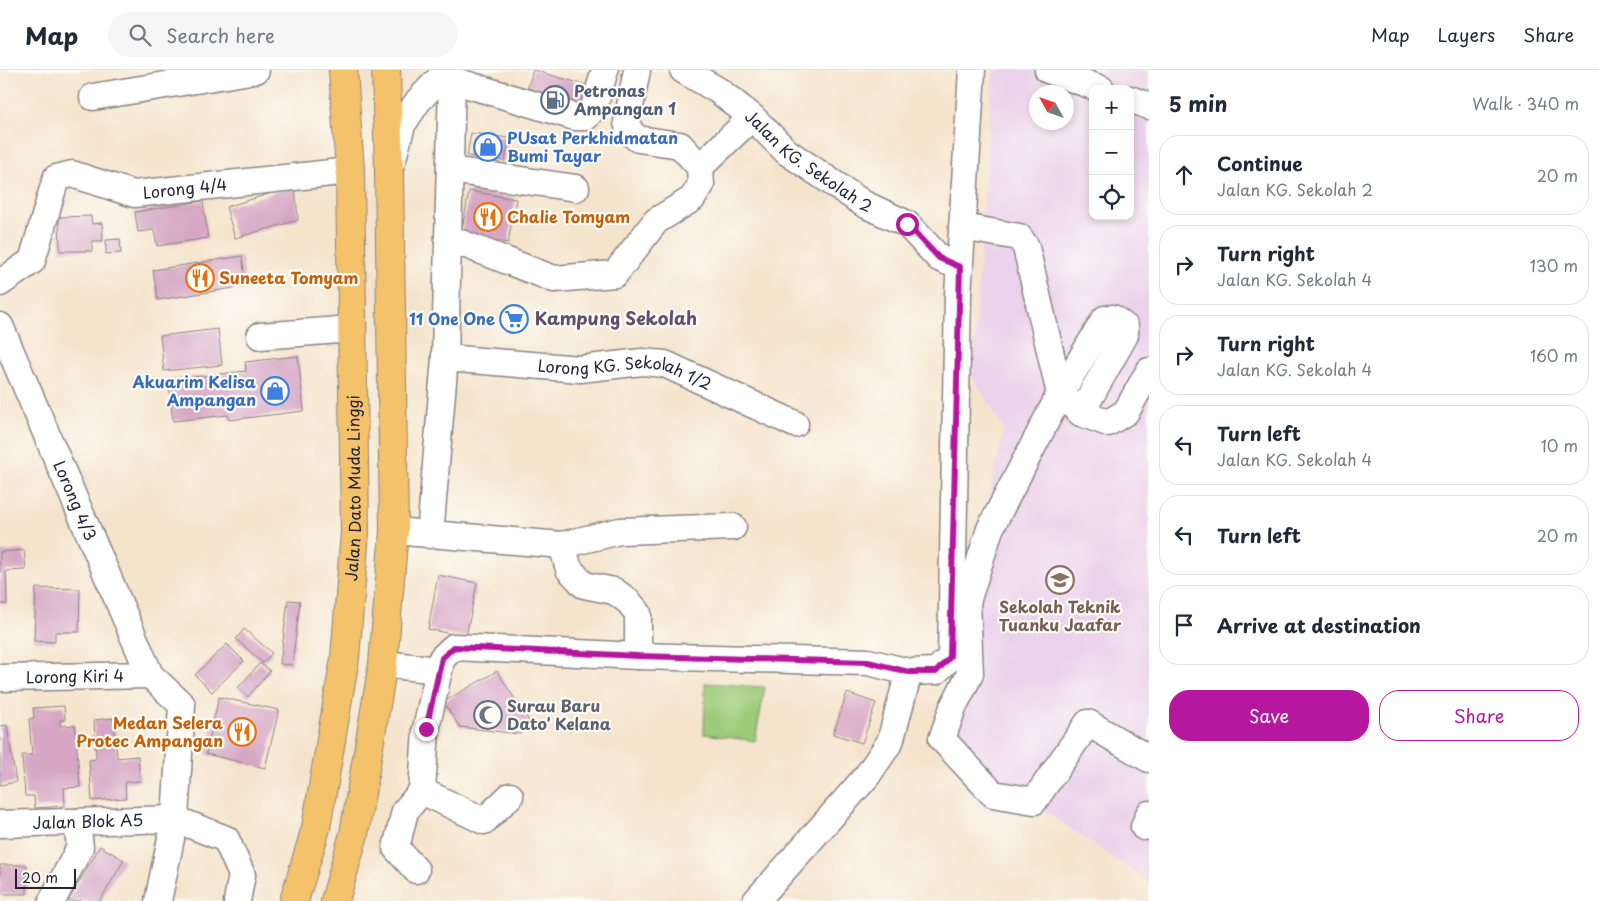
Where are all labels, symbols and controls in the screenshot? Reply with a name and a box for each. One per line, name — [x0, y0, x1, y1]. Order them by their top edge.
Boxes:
search box — [108, 12, 458, 57]
text: Map — [25, 17, 78, 53]
icon: search — [126, 21, 154, 49]
text: Search here — [166, 21, 275, 49]
text: Map — [1371, 21, 1410, 48]
text: Layers — [1438, 21, 1495, 48]
text: Share — [1523, 21, 1574, 48]
place label: Petronas Ampangan 1 — [573, 78, 676, 120]
fuel station icon: Petronas Ampangan 1 — [540, 85, 570, 115]
north arrow — [1029, 85, 1074, 130]
map controls — [1089, 85, 1134, 220]
button: + — [1089, 85, 1134, 130]
text: 5 min — [1169, 87, 1227, 119]
text: Walk · 340 m — [1472, 91, 1579, 115]
street label: Jalan KG. Sekolah 2 — [741, 103, 877, 217]
place label: PUsat Perkhidmatan Bumi Tayar — [507, 125, 678, 167]
button: − — [1089, 130, 1134, 175]
shop icon: PUsat Perkhidmatan Bumi Tayar — [473, 132, 503, 162]
text: Continue — [1217, 149, 1303, 177]
icon: ahead — [1170, 161, 1198, 189]
text: 20 m — [1537, 163, 1578, 187]
street label: Lorong 4/4 — [141, 171, 228, 204]
button: locate — [1089, 175, 1134, 220]
text: Jalan KG. Sekolah 2 — [1217, 177, 1373, 201]
restaurant icon: Chalie Tomyam — [473, 202, 503, 232]
place label: Chalie Tomyam — [507, 204, 630, 228]
route start — [896, 213, 919, 236]
text: Turn right — [1217, 239, 1315, 267]
icon: right — [1170, 251, 1198, 279]
text: 130 m — [1530, 253, 1578, 277]
restaurant icon: Suneeta Tomyam — [185, 263, 215, 293]
place label: Suneeta Tomyam — [219, 265, 358, 289]
text: Jalan KG. Sekolah 4 — [1217, 267, 1372, 291]
supermarket icon: 11 One One — [499, 304, 529, 334]
district label: Kampung Sekolah — [535, 304, 697, 331]
place label: 11 One One — [409, 306, 495, 330]
text: Turn right — [1217, 329, 1315, 357]
icon: right — [1170, 341, 1198, 369]
text: 160 m — [1530, 343, 1578, 367]
street label: Lorong KG. Sekolah 1/2 — [537, 349, 716, 395]
text: Jalan KG. Sekolah 4 — [1217, 357, 1372, 381]
place label: Akuarim Kelisa Ampangan — [132, 369, 256, 411]
shop icon: Akuarim Kelisa Ampangan — [260, 376, 290, 406]
street label: Jalan Dato Muda Linggi — [338, 395, 366, 582]
text: Turn left — [1217, 419, 1301, 447]
icon: left — [1170, 431, 1198, 459]
text: 10 m — [1541, 433, 1578, 457]
text: Jalan KG. Sekolah 4 — [1217, 447, 1372, 471]
street label: Lorong 4/3 — [48, 456, 104, 544]
icon: left — [1170, 521, 1198, 549]
text: Turn left — [1217, 521, 1301, 549]
text: 20 m — [1537, 523, 1578, 547]
school or university icon: Sekolah Teknik Tuanku Jaafar — [1045, 565, 1075, 595]
place label: Sekolah Teknik Tuanku Jaafar — [999, 594, 1122, 636]
icon: arrive — [1170, 611, 1198, 639]
text: Arrive at destination — [1217, 611, 1421, 639]
street label: Lorong Kiri 4 — [26, 663, 124, 688]
button: Save — [1169, 690, 1369, 741]
button: Share — [1379, 690, 1579, 741]
place label: Surau Baru Dato' Kelana — [507, 693, 611, 735]
mosque icon: Surau Baru Dato' Kelana — [473, 700, 503, 730]
place label: Medan Selera Protec Ampangan — [76, 710, 223, 752]
restaurant icon: Medan Selera Protec Ampangan — [227, 717, 257, 747]
route end — [415, 718, 438, 741]
street label: Jalan Blok A5 — [32, 807, 144, 834]
scale bar — [15, 866, 76, 889]
text: 20 m — [22, 867, 58, 888]

